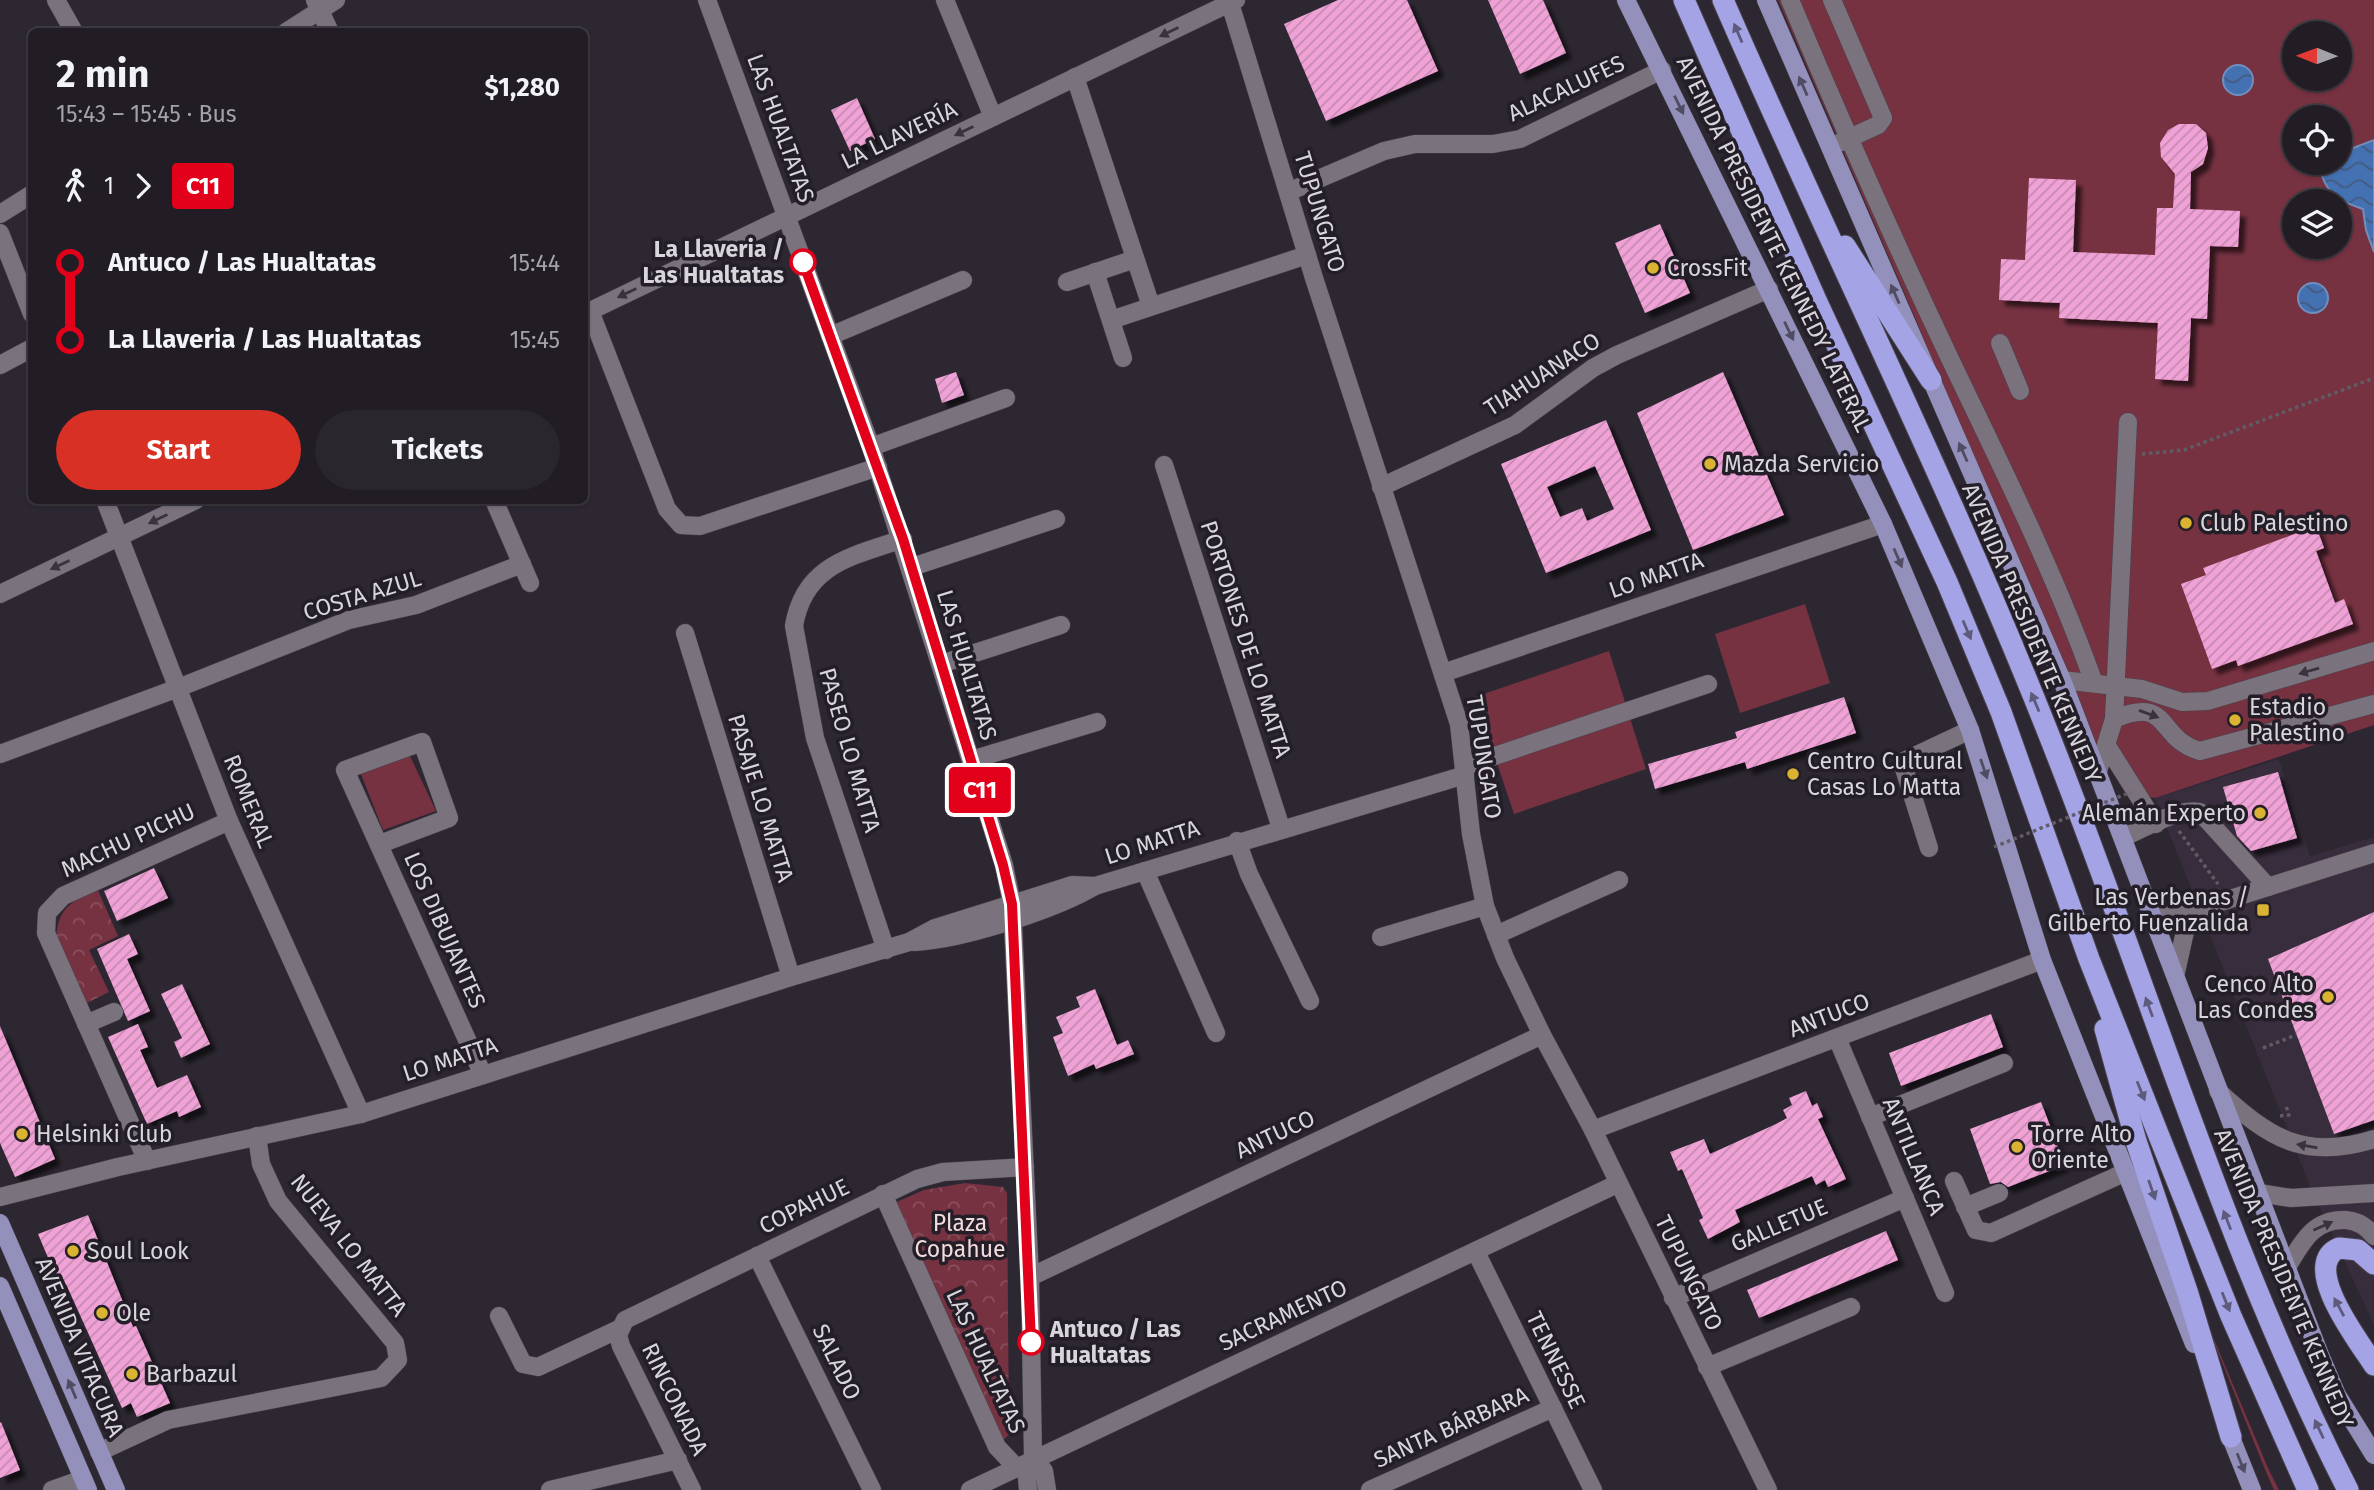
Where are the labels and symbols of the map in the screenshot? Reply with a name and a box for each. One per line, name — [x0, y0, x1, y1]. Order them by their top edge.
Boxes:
north arrow — [2282, 21, 2352, 91]
one-way arrow — [1732, 23, 1743, 44]
one-way arrow — [1159, 26, 1179, 38]
street label: ALACALUFES — [1503, 49, 1629, 127]
street label: LAS HUALTATAS — [741, 50, 821, 206]
street label: AVENIDA PRESIDENTE KENNEDY LATERAL — [1671, 51, 1877, 437]
one-way arrow — [1797, 76, 1808, 97]
street label: LA LLAVERÍA — [836, 94, 962, 175]
one-way arrow — [1673, 95, 1684, 115]
one-way arrow — [954, 125, 974, 136]
street label: TUPUNGATO — [1288, 148, 1352, 276]
place label: La Llaveria / Las Hualtatas — [643, 235, 784, 289]
marker: La Llaveria / Las Hualtatas — [790, 249, 816, 275]
place label: CrossFit — [1667, 254, 1748, 282]
marker: CrossFit — [1645, 260, 1661, 276]
one-way arrow — [1889, 284, 1901, 304]
one-way arrow — [617, 288, 637, 299]
one-way arrow — [1784, 321, 1795, 341]
street label: TIAHUANACO — [1479, 326, 1605, 422]
one-way arrow — [1957, 442, 1969, 462]
place label: Mazda Servicio — [1724, 450, 1879, 478]
marker: Mazda Servicio — [1702, 456, 1718, 472]
street label: AVENIDA PRESIDENTE KENNEDY — [1956, 479, 2108, 787]
place label: Club Palestino — [2200, 509, 2349, 537]
one-way arrow — [148, 513, 168, 525]
marker: Club Palestino — [2178, 515, 2194, 531]
street label: PORTONES DE LO MATTA — [1194, 517, 1298, 762]
street label: LO MATTA — [1605, 546, 1708, 604]
one-way arrow — [1893, 548, 1904, 569]
one-way arrow — [50, 560, 70, 571]
street label: COSTA AZUL — [300, 564, 424, 626]
street label: LAS HUALTATAS — [931, 586, 1003, 744]
one-way arrow — [1962, 619, 1973, 640]
street label: PASEO LO MATTA — [813, 664, 887, 836]
one-way arrow — [2298, 666, 2319, 676]
one-way arrow — [2029, 692, 2041, 712]
street label: TUPUNGATO — [1460, 693, 1508, 821]
place label: Estadio Palestino — [2249, 693, 2345, 747]
one-way arrow — [2139, 708, 2160, 719]
street label: PASAJE LO MATTA — [722, 711, 800, 886]
marker: Estadio Palestino — [2227, 712, 2243, 728]
place label: Centro Cultural Casas Lo Matta — [1807, 747, 1963, 801]
street label: ROMERAL — [218, 750, 280, 852]
one-way arrow — [1979, 759, 1990, 780]
marker: Centro Cultural Casas Lo Matta — [1785, 766, 1801, 782]
line badge: C11 — [940, 767, 1020, 813]
street label: MACHU PICHU — [57, 797, 199, 883]
place label: Alemán Experto — [2082, 799, 2246, 827]
marker: Alemán Experto — [2252, 805, 2268, 821]
street label: LO MATTA — [1101, 813, 1204, 870]
street label: LOS DIBUJANTES — [398, 848, 492, 1012]
place label: Las Verbenas / Gilberto Fuenzalida — [2047, 883, 2249, 937]
marker: Las Verbenas / Gilberto Fuenzalida — [2255, 902, 2271, 918]
place label: Cenco Alto Las Condes — [2197, 970, 2314, 1024]
street label: ANTUCO — [1785, 987, 1873, 1043]
marker: Cenco Alto Las Condes — [2320, 989, 2336, 1005]
one-way arrow — [2143, 996, 2154, 1017]
street label: LO MATTA — [399, 1030, 502, 1087]
one-way arrow — [2136, 1081, 2147, 1102]
street label: ANTILLANCA — [1877, 1093, 1952, 1220]
street label: ANTUCO — [1231, 1103, 1319, 1165]
place label: Helsinki Club — [36, 1120, 172, 1148]
place label: Torre Alto Oriente — [2031, 1120, 2132, 1174]
street label: AVENIDA PRESIDENTE KENNEDY — [2208, 1124, 2360, 1432]
marker: Helsinki Club — [14, 1126, 30, 1142]
marker: Torre Alto Oriente — [2009, 1139, 2025, 1155]
one-way arrow — [2296, 1140, 2318, 1151]
street label: NUEVA LO MATTA — [285, 1168, 414, 1322]
street label: COPAHUE — [754, 1172, 854, 1240]
one-way arrow — [2147, 1180, 2158, 1201]
street label: GALLETUE — [1726, 1192, 1832, 1258]
park label: Plaza Copahue — [914, 1209, 1006, 1263]
one-way arrow — [2222, 1210, 2233, 1231]
street label: TUPUNGATO — [1649, 1211, 1729, 1335]
one-way arrow — [2313, 1220, 2333, 1232]
place label: Soul Look — [87, 1237, 189, 1265]
marker: Soul Look — [65, 1243, 81, 1259]
street label: AVENIDA VITACURA — [29, 1253, 131, 1442]
street label: SACRAMENTO — [1214, 1273, 1352, 1357]
street label: LAS HUALTATAS — [940, 1284, 1032, 1438]
one-way arrow — [2220, 1292, 2231, 1313]
one-way arrow — [2333, 1297, 2345, 1317]
place label: Ole — [116, 1299, 151, 1327]
marker: Ole — [94, 1305, 110, 1321]
street label: TENNESSE — [1520, 1307, 1592, 1413]
place label: Antuco / Las Hualtatas — [1049, 1315, 1181, 1369]
street label: SALADO — [807, 1319, 867, 1405]
marker: Antuco / Las Hualtatas — [1018, 1329, 1044, 1355]
street label: RINCONADA — [636, 1338, 715, 1460]
place label: Barbazul — [146, 1360, 238, 1388]
marker: Barbazul — [124, 1366, 140, 1382]
one-way arrow — [66, 1379, 78, 1399]
street label: SANTA BÁRBARA — [1369, 1379, 1533, 1474]
one-way arrow — [2313, 1419, 2324, 1439]
one-way arrow — [2236, 1453, 2247, 1474]

